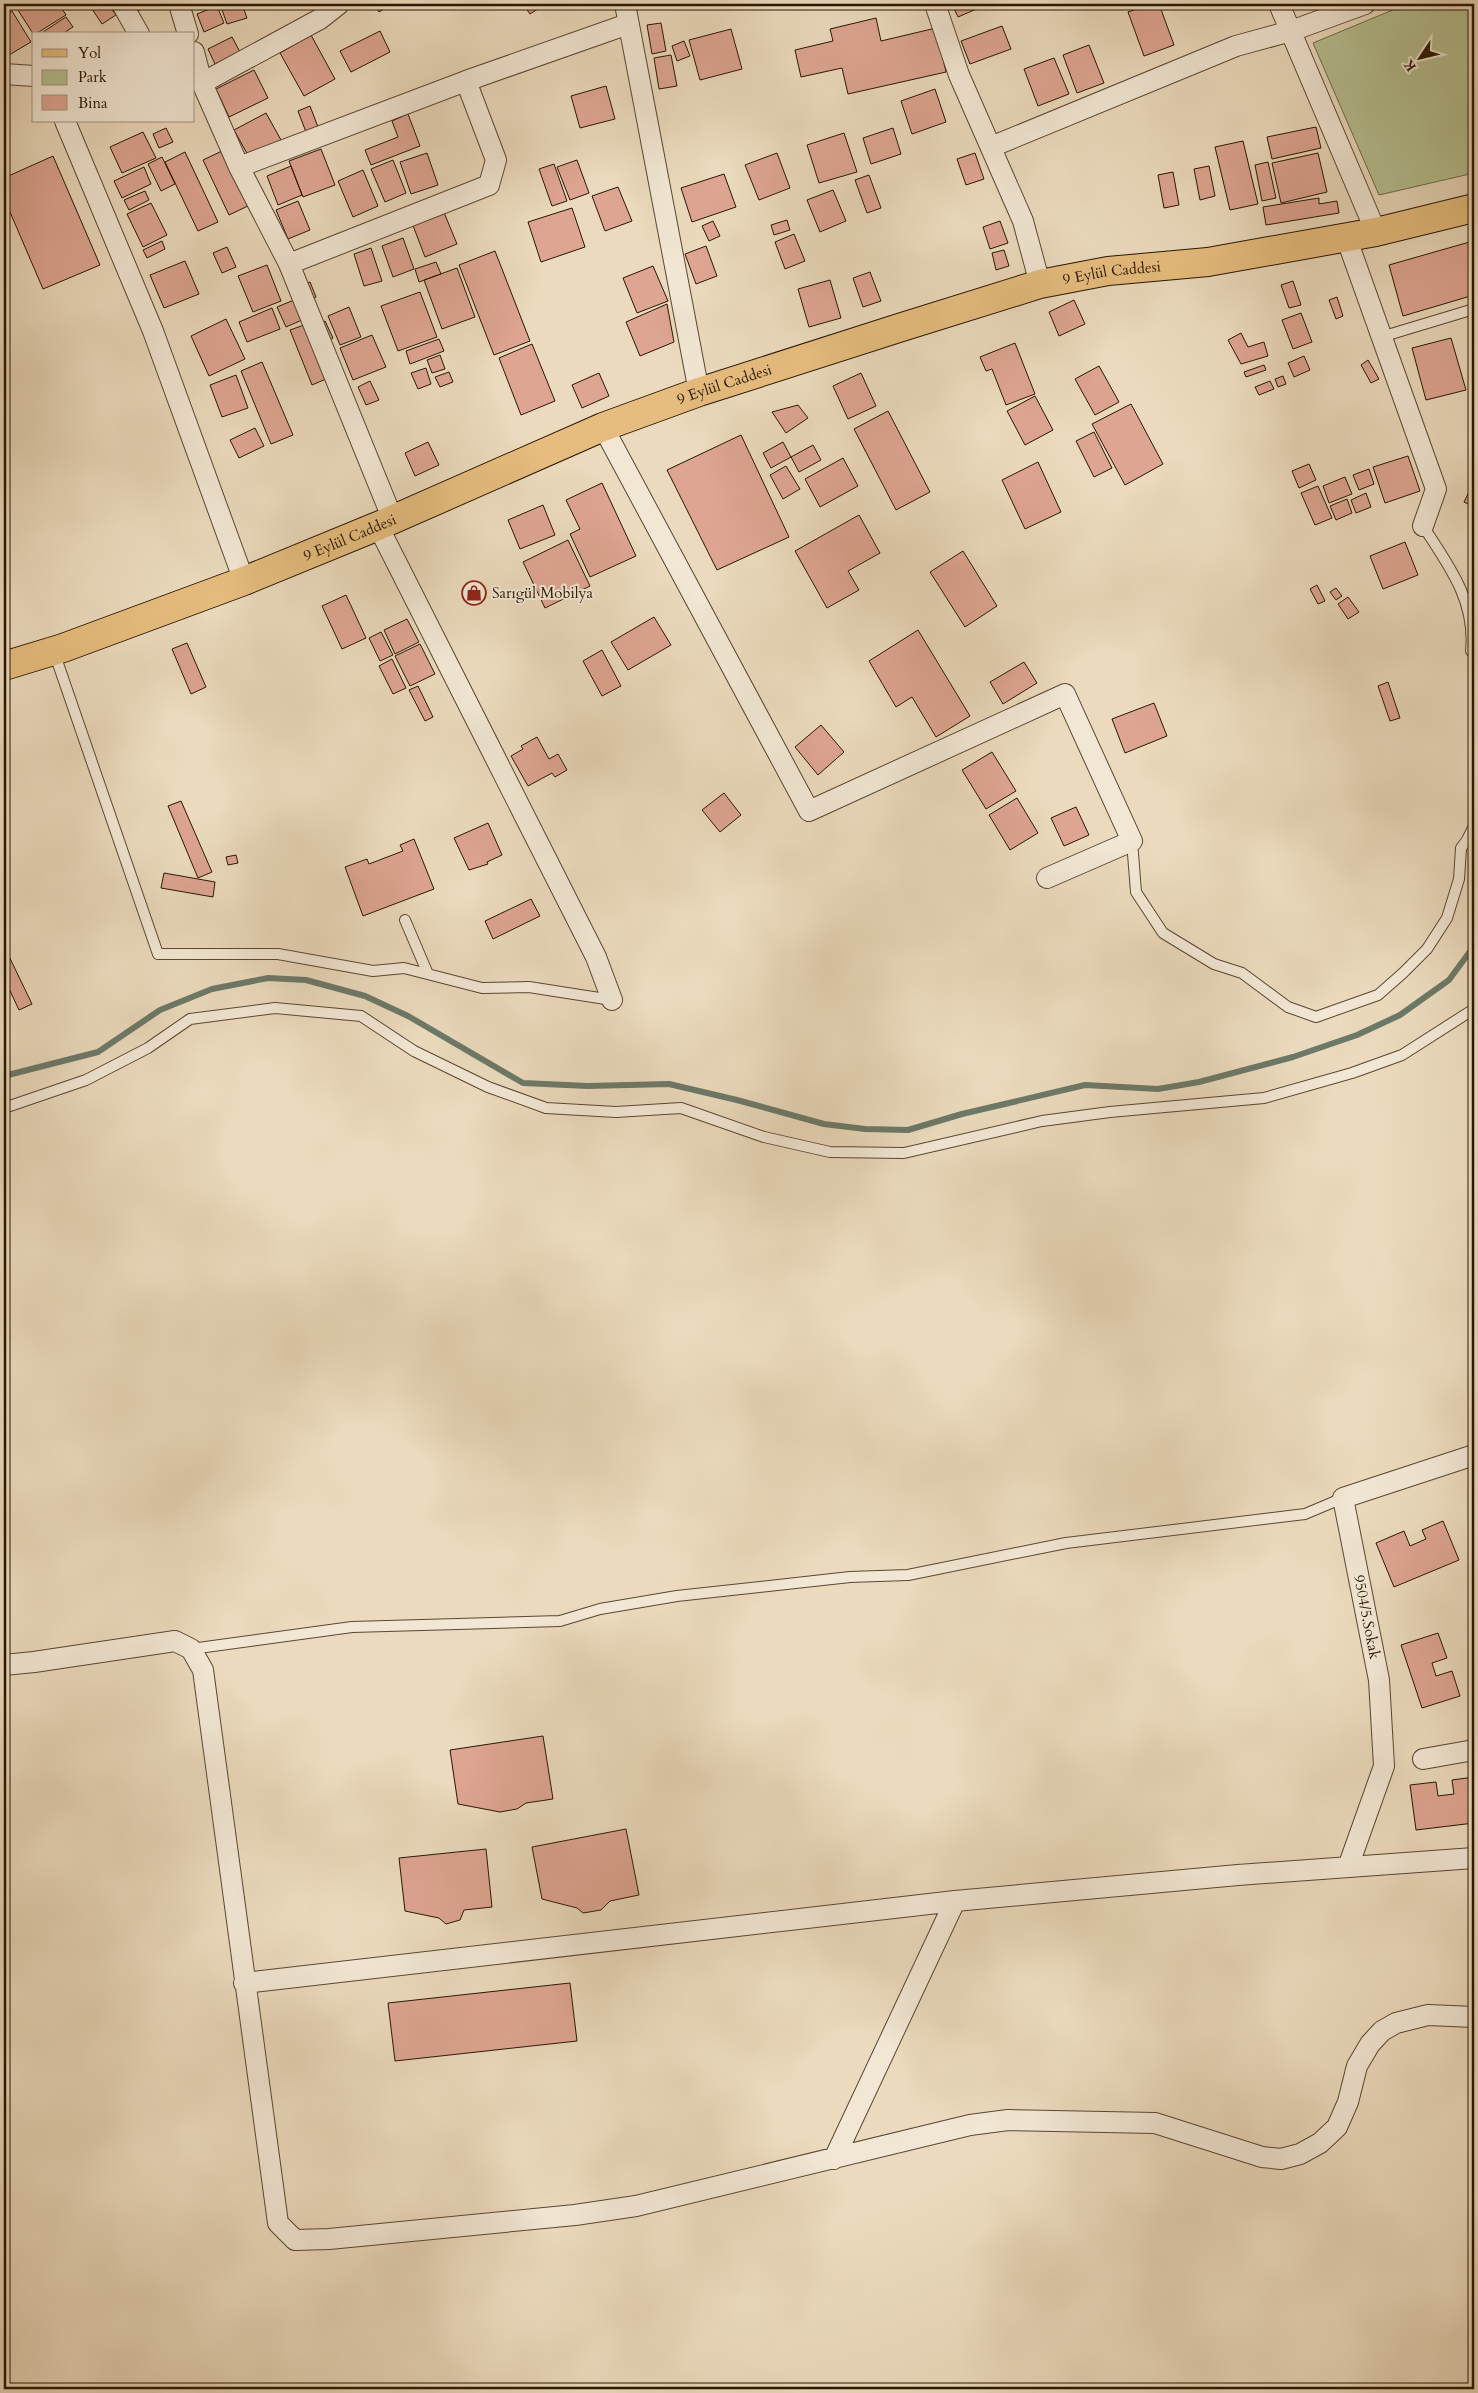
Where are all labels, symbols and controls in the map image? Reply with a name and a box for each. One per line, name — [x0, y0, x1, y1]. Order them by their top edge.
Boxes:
legend — [32, 32, 195, 122]
north arrow — [1396, 32, 1446, 82]
text: Yol — [78, 43, 101, 63]
text: K — [1398, 55, 1421, 75]
text: Park — [78, 67, 107, 87]
text: Bina — [78, 93, 108, 113]
street label: 9 Eylül Caddesi — [1061, 256, 1162, 289]
street label: 9 Eylül Caddesi — [674, 359, 774, 409]
street label: 9 Eylül Caddesi — [300, 509, 399, 566]
shop icon: Sarıgül Mobilya — [461, 580, 487, 606]
place label: Sarıgül Mobilya — [492, 583, 593, 603]
street label: 9504/5.Sokak — [1349, 1573, 1385, 1661]

